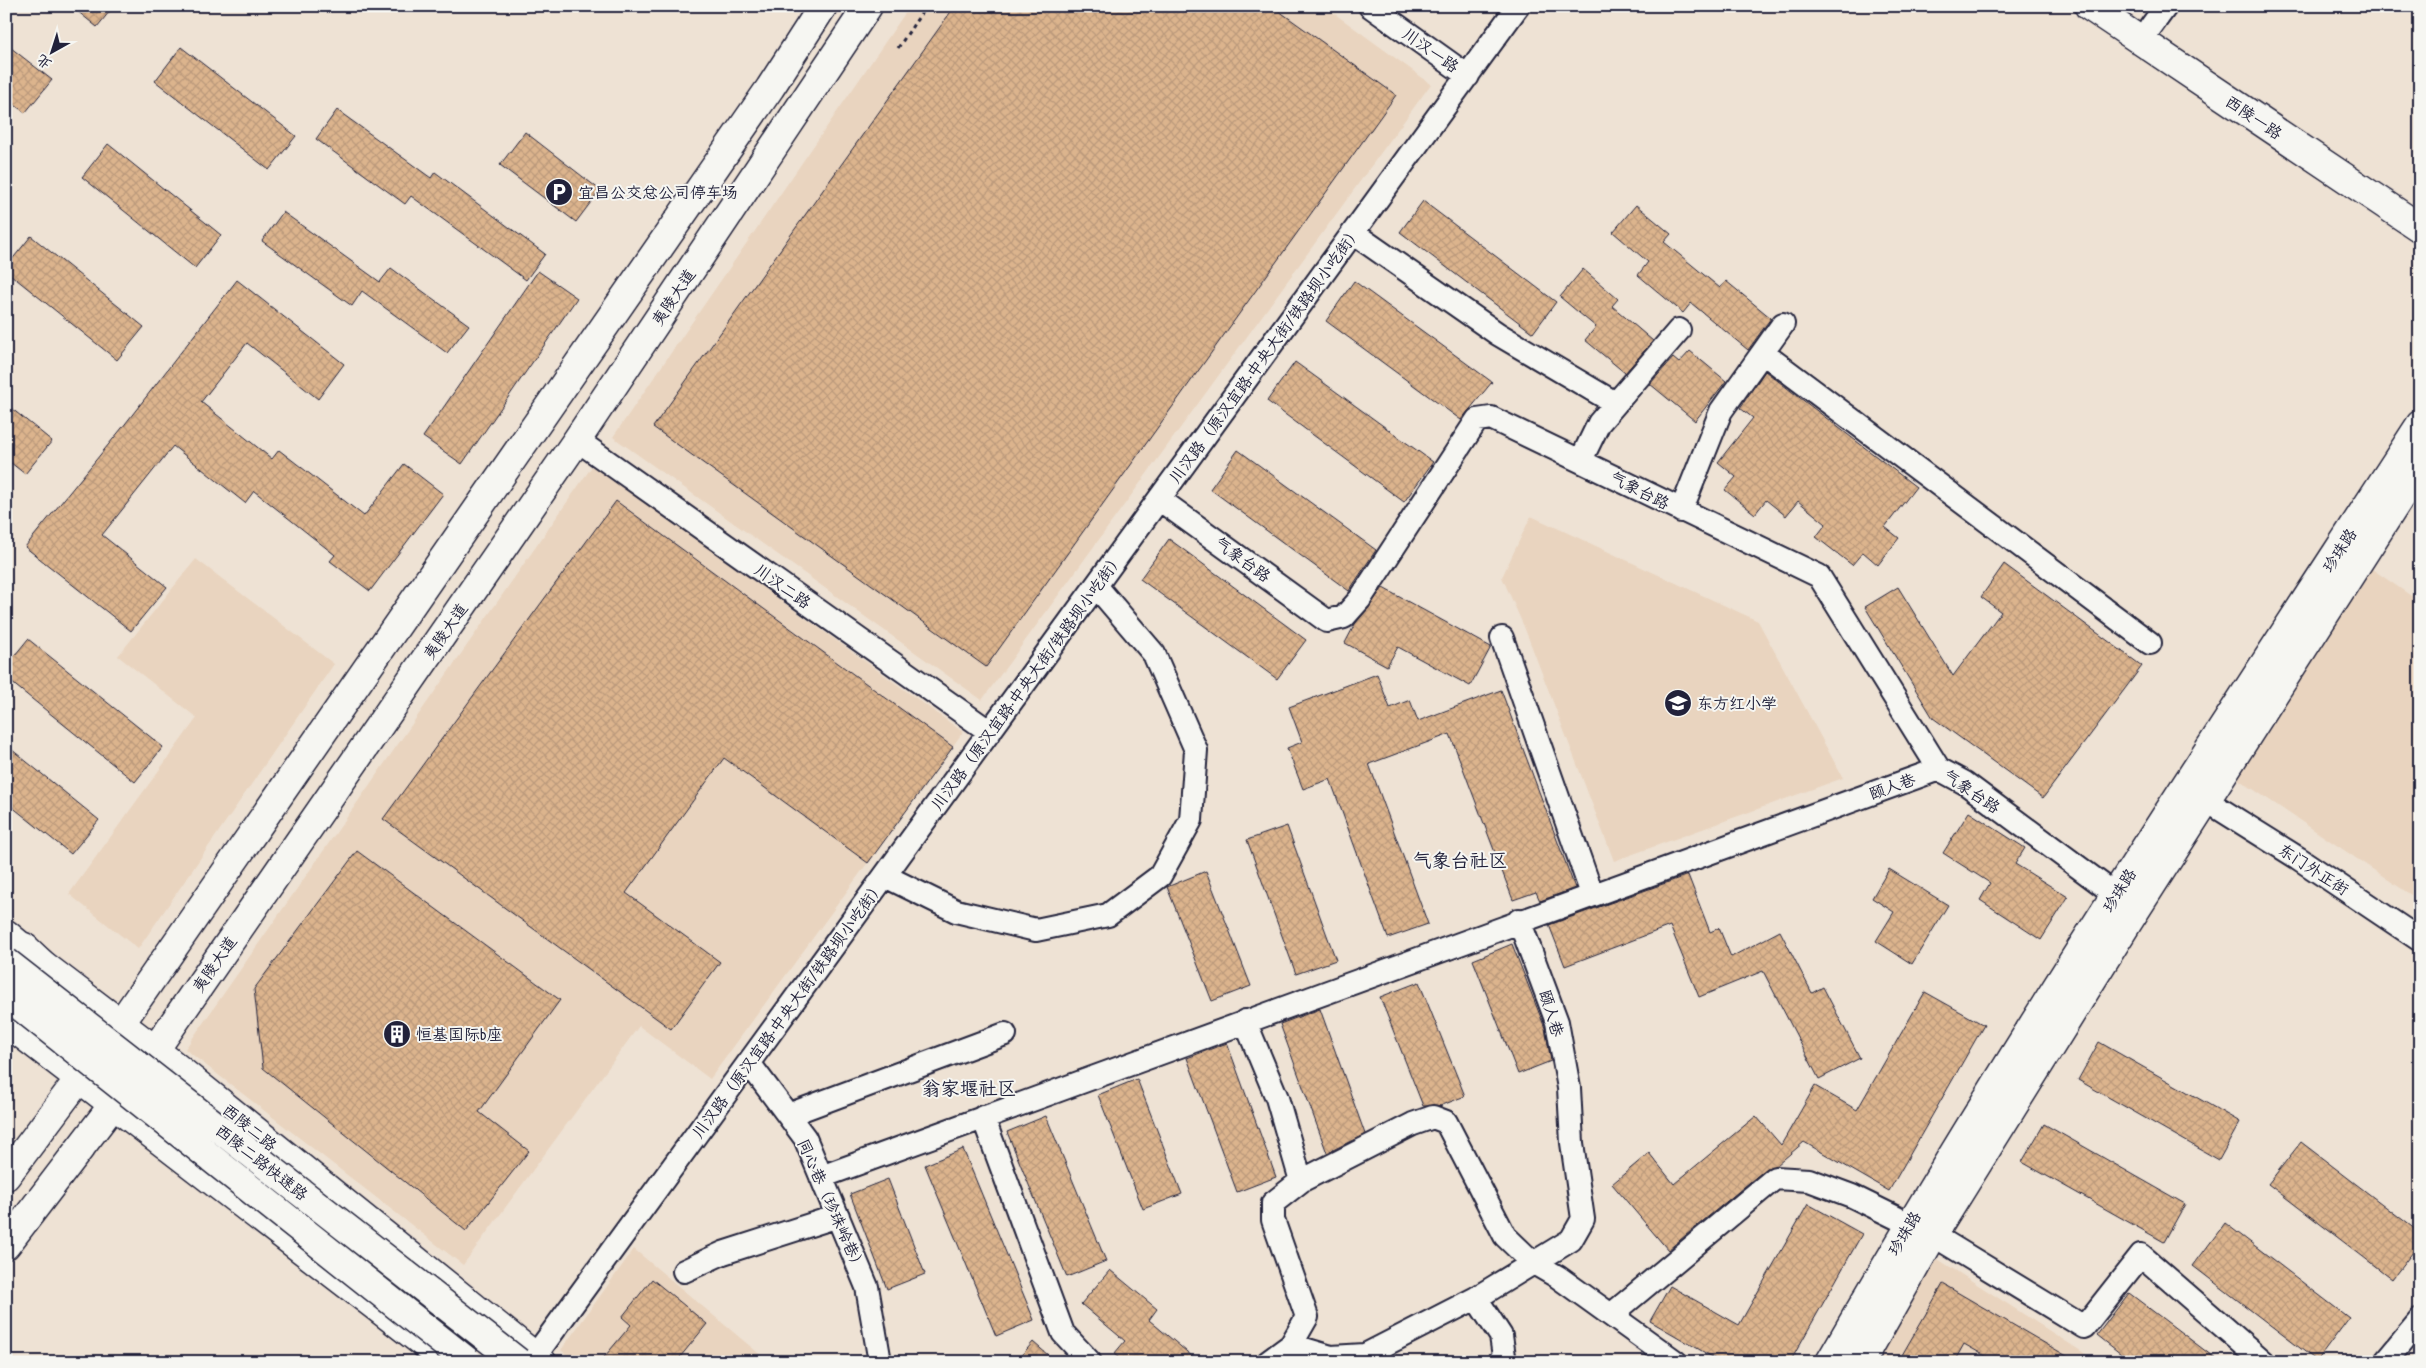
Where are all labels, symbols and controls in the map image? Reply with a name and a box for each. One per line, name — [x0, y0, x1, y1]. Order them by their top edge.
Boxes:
street label: 川汉一路 — [1398, 23, 1464, 77]
north arrow — [28, 28, 78, 78]
text: 北 — [32, 51, 55, 74]
street label: 西陵一路 — [2221, 90, 2287, 144]
parking icon: 宜昌公交总公司停车场 — [544, 177, 574, 207]
place label: 宜昌公交总公司停车场 — [578, 181, 738, 203]
street label: 川汉路（原汉宜路·中央大街/铁路坝小吃街） — [1164, 221, 1366, 487]
street label: 夷陵大道 — [646, 264, 700, 330]
street label: 气象台路 — [1606, 466, 1674, 514]
street label: 珍珠路 — [2317, 524, 2361, 576]
street label: 气象台路 — [1211, 531, 1275, 587]
street label: 川汉路（原汉宜路·中央大街/铁路坝小吃街） — [926, 548, 1128, 814]
street label: 川汉二路 — [750, 559, 816, 613]
street label: 夷陵大道 — [418, 598, 472, 664]
school or university icon: 东方红小学 — [1663, 688, 1693, 718]
place label: 东方红小学 — [1697, 692, 1777, 714]
street label: 气象台路 — [1939, 764, 2005, 818]
street label: 颐人巷 — [1866, 767, 1918, 805]
street label: 东门外正街 — [2274, 838, 2354, 900]
district label: 气象台社区 — [1412, 847, 1508, 873]
street label: 珍珠路 — [2097, 864, 2141, 916]
street label: 川汉路（原汉宜路·中央大街/铁路坝小吃街） — [687, 876, 889, 1142]
street label: 夷陵大道 — [187, 931, 241, 997]
street label: 颐人巷 — [1534, 987, 1570, 1039]
building icon: 恒基国际b座 — [382, 1019, 412, 1049]
place label: 恒基国际b座 — [416, 1023, 503, 1045]
district label: 翁家堰社区 — [921, 1075, 1017, 1101]
street label: 西陵二路 — [218, 1098, 282, 1156]
street label: 西陵二路快速路 — [211, 1119, 313, 1205]
street label: 同心巷（珍珠岭巷） — [793, 1135, 871, 1275]
street label: 珍珠路 — [1882, 1207, 1926, 1259]

